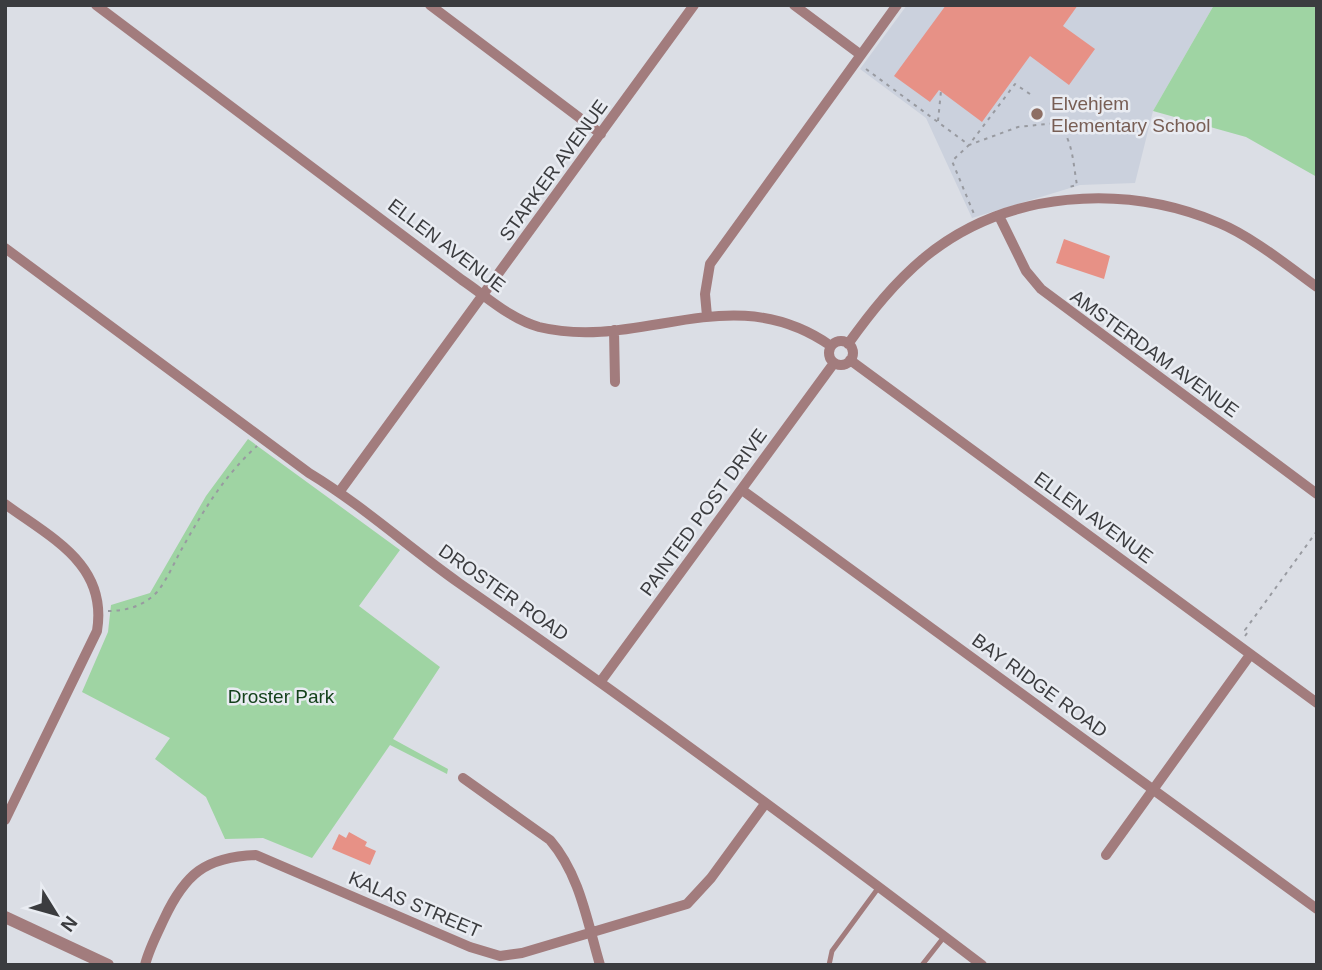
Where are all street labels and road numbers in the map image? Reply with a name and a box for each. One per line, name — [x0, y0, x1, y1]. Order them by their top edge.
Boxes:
street label: STARKER AVENUE — [495, 96, 612, 245]
street label: ELLEN AVENUE — [384, 195, 509, 296]
street label: AMSTERDAM AVENUE — [1067, 285, 1243, 421]
street label: PAINTED POST DRIVE — [636, 425, 771, 600]
street label: ELLEN AVENUE — [1030, 467, 1157, 567]
street label: DROSTER ROAD — [435, 540, 572, 645]
street label: BAY RIDGE ROAD — [968, 629, 1111, 741]
street label: KALAS STREET — [346, 867, 484, 942]

